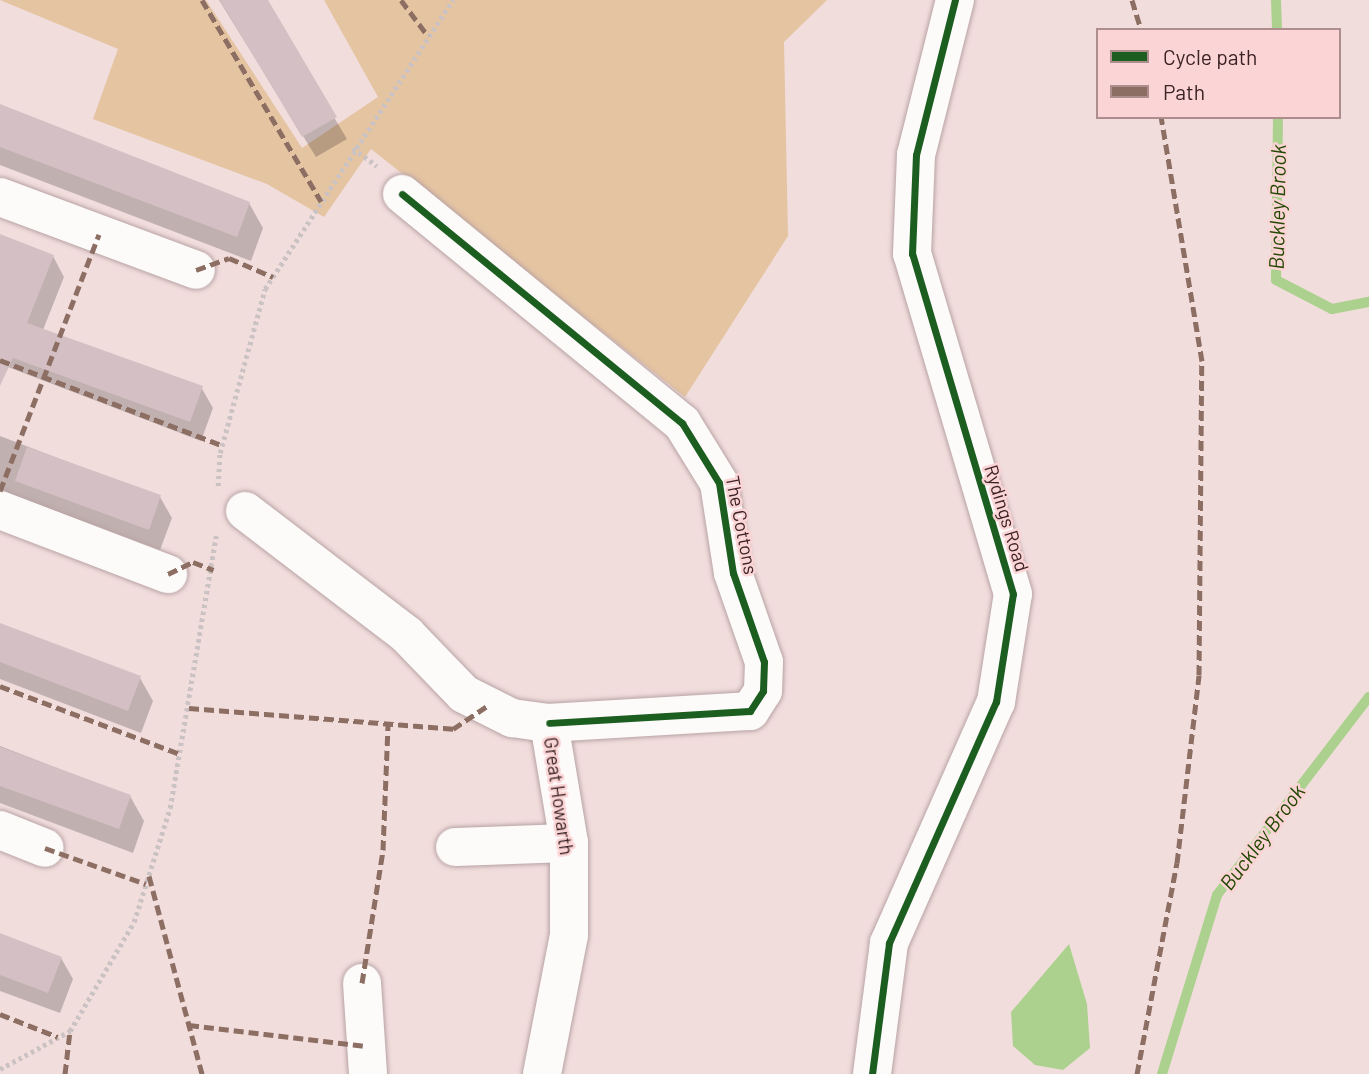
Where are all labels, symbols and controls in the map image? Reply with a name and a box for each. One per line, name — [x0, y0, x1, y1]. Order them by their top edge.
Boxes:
legend — [1096, 28, 1341, 119]
text: Cycle path — [1163, 44, 1257, 69]
text: Path — [1163, 79, 1205, 104]
water label: Buckley Brook — [1263, 144, 1291, 270]
street label: Rydings Road — [980, 462, 1034, 574]
street label: The Cottons — [721, 474, 763, 576]
street label: Great Howarth — [539, 736, 579, 856]
water label: Buckley Brook — [1214, 779, 1310, 895]

